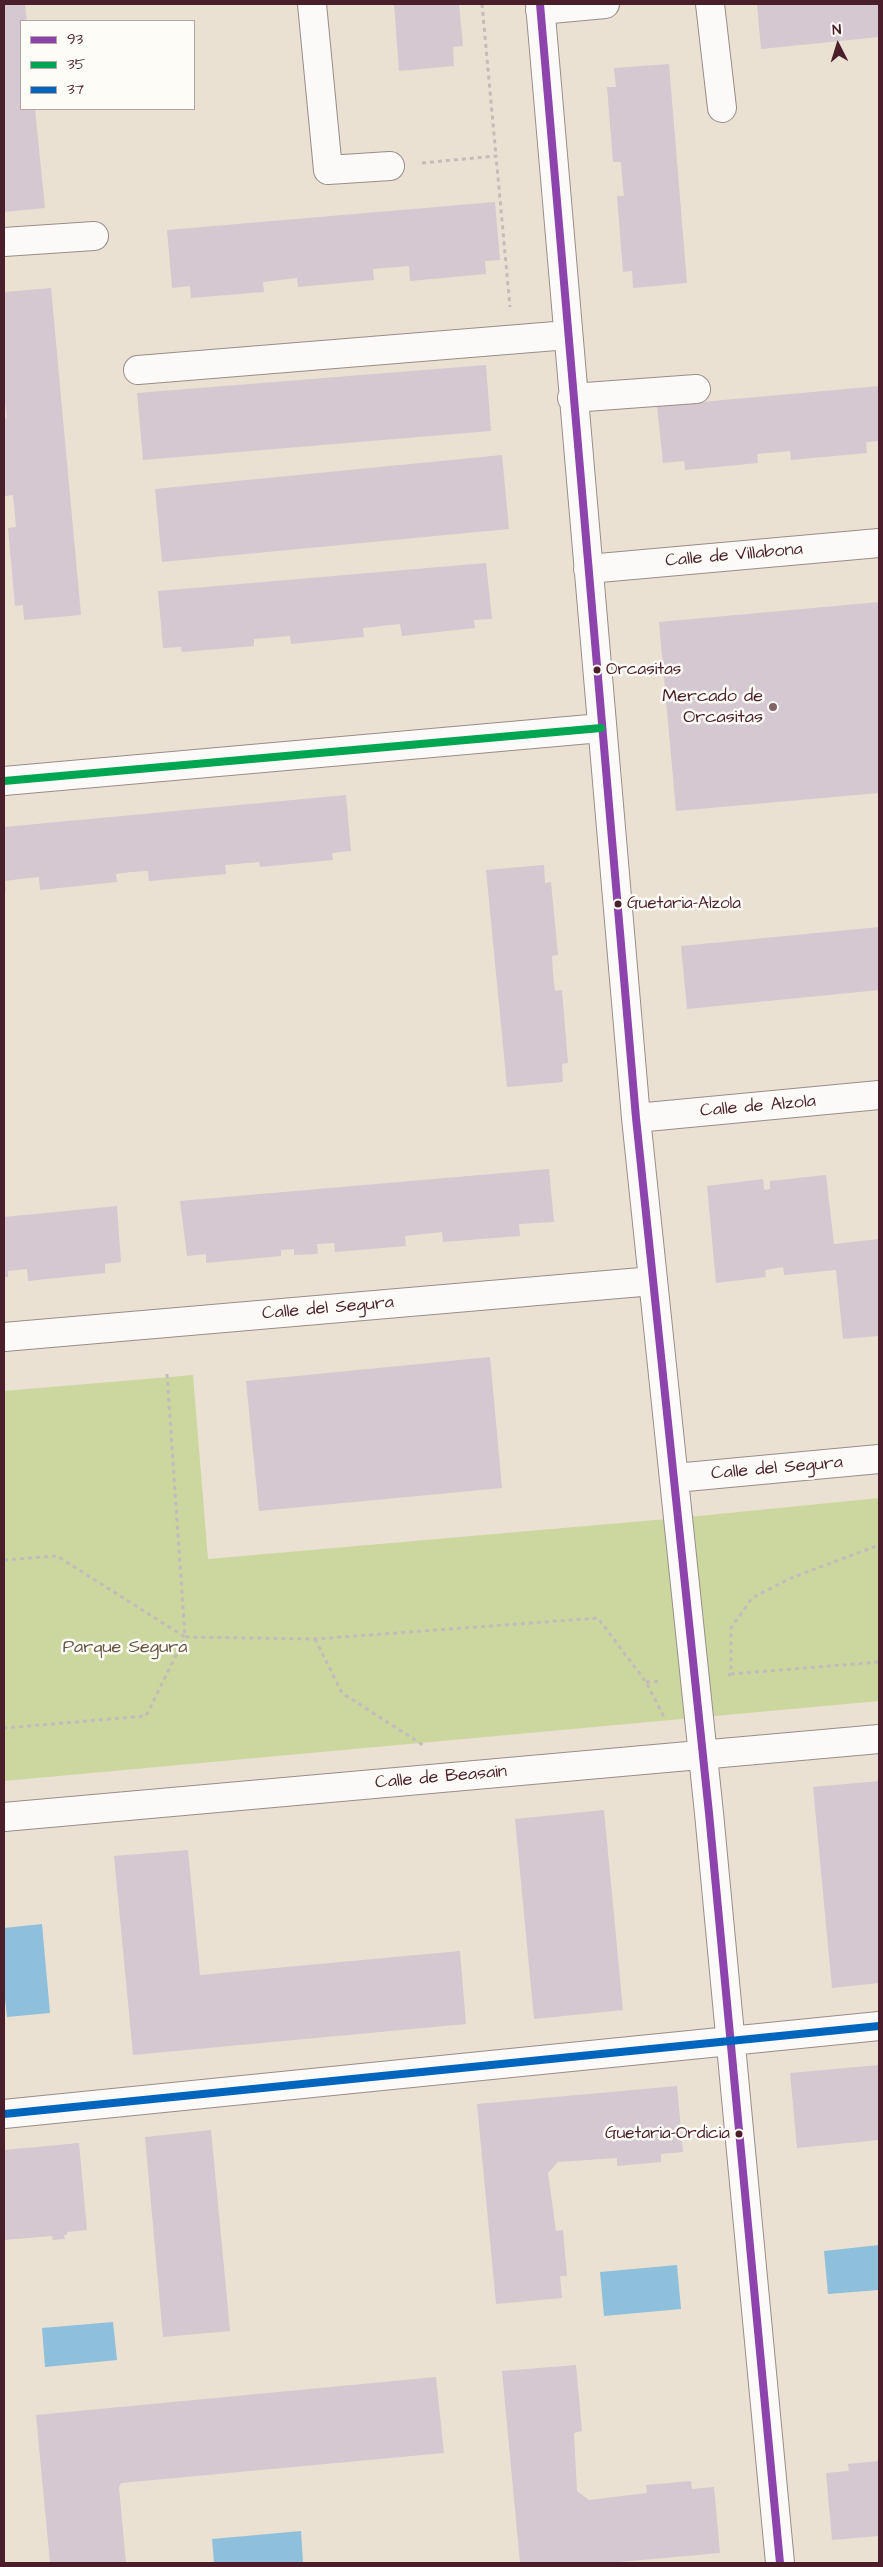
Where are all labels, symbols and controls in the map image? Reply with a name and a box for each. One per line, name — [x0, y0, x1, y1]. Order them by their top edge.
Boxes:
legend — [20, 20, 195, 110]
north arrow — [813, 20, 863, 70]
text: N — [831, 20, 842, 40]
text: 93 — [67, 29, 83, 50]
text: 35 — [67, 54, 85, 75]
text: 37 — [67, 79, 84, 100]
street label: Calle de Villabona — [664, 539, 804, 573]
place label: Orcasitas — [606, 660, 681, 680]
marker: Orcasitas — [592, 665, 602, 675]
place label: Mercado de Orcasitas — [662, 686, 763, 729]
marker: Mercado de Orcasitas — [767, 701, 779, 713]
place label: Guetaria-Alzola — [627, 894, 741, 914]
marker: Guetaria-Alzola — [613, 899, 623, 909]
street label: Calle de Alzola — [699, 1091, 817, 1123]
street label: Calle del Segura — [261, 1292, 395, 1326]
street label: Calle del Segura — [710, 1452, 844, 1486]
park label: Parque Segura — [63, 1637, 187, 1659]
street label: Calle de Beasain — [374, 1761, 508, 1795]
place label: Guetaria-Ordicia — [605, 2124, 730, 2144]
marker: Guetaria-Ordicia — [734, 2129, 744, 2139]

